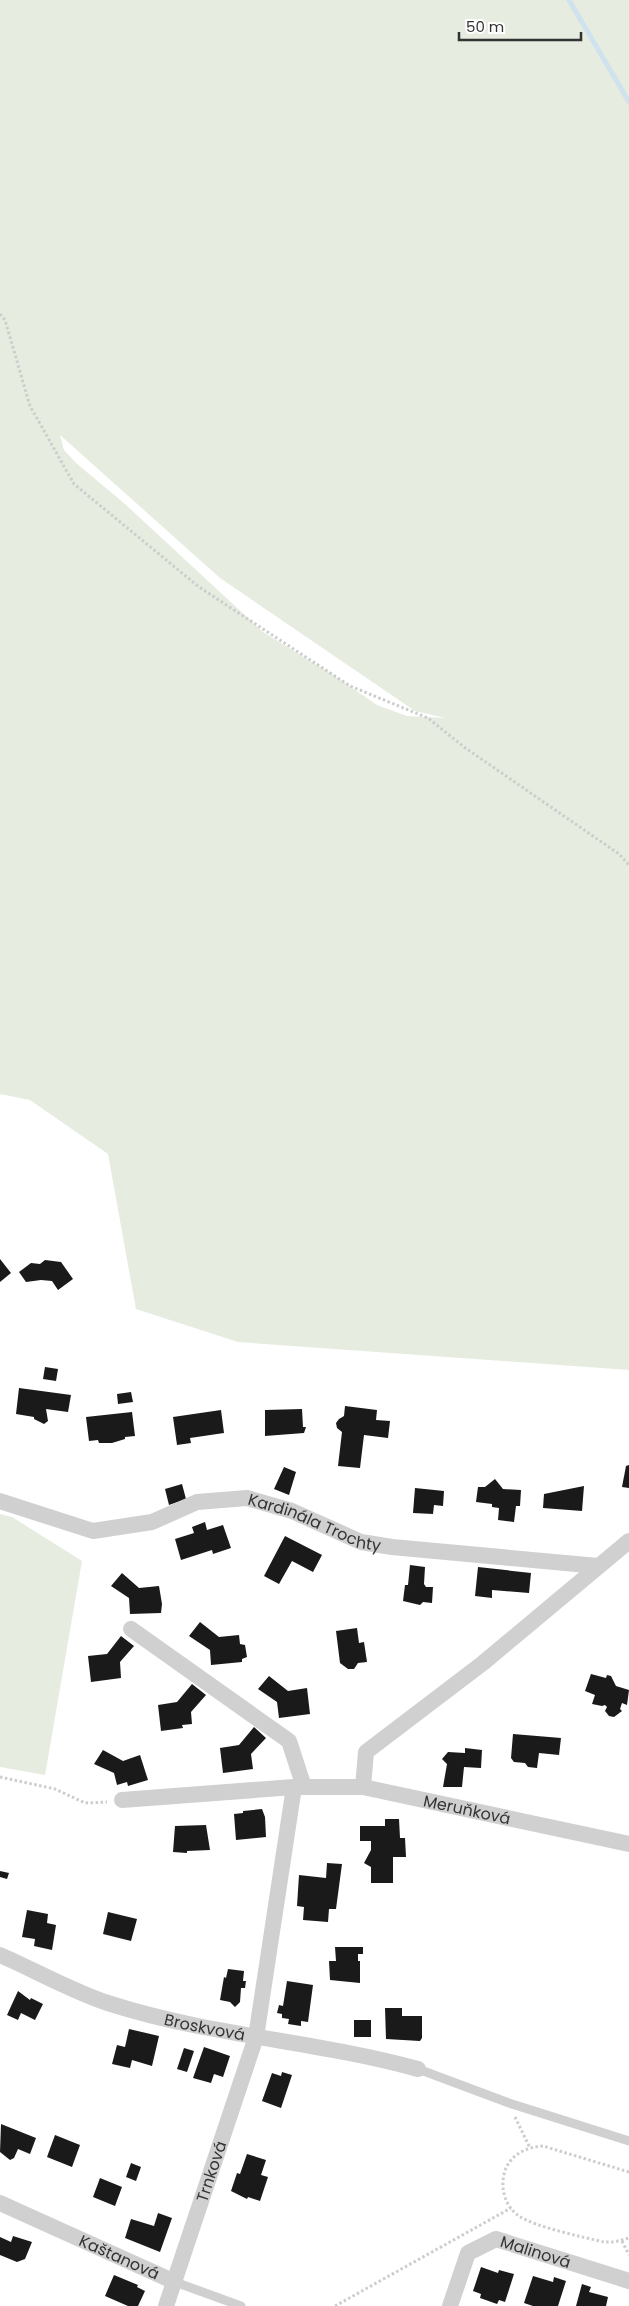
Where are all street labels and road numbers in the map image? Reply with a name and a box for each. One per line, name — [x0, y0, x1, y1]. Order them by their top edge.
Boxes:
street label: Kardinála Trochty — [245, 1488, 383, 1557]
street label: Meruňková — [421, 1789, 513, 1830]
street label: Broskvová — [162, 2008, 247, 2047]
street label: Trnková — [191, 2138, 232, 2205]
street label: Kaštanová — [75, 2229, 163, 2285]
street label: Malinová — [497, 2230, 574, 2274]

